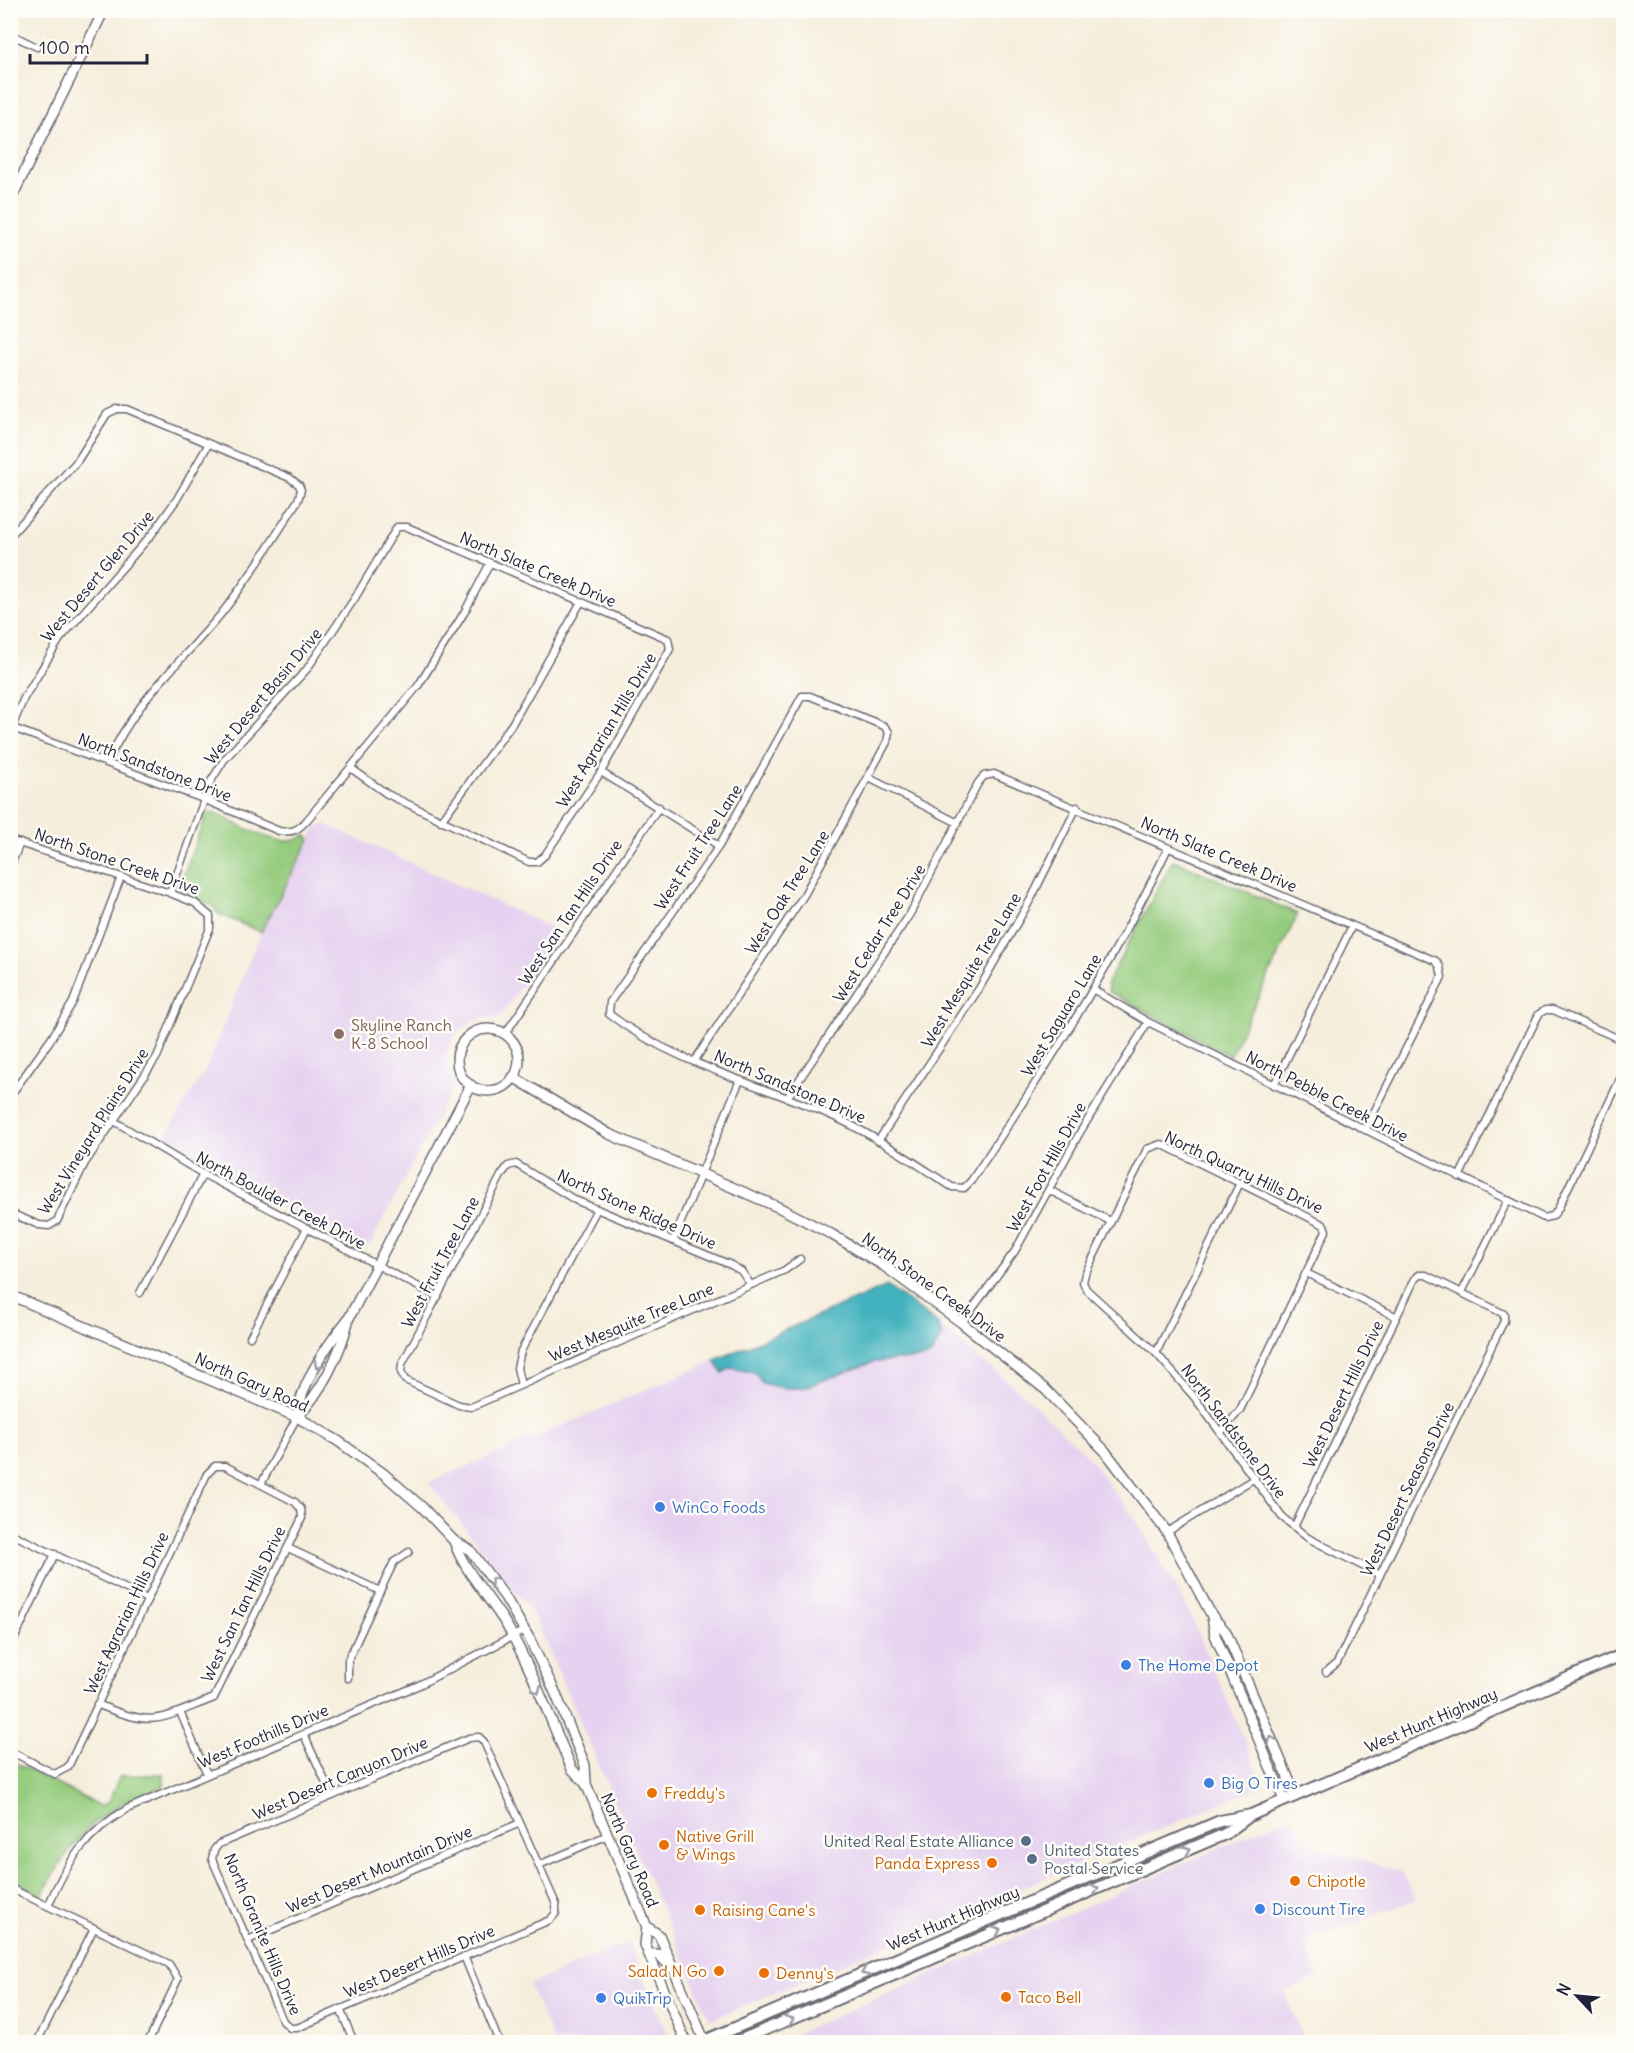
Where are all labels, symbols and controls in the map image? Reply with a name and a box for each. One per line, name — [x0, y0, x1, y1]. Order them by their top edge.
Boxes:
scale bar — [30, 27, 147, 65]
text: 100 m — [39, 36, 90, 59]
street label: West Desert Glen Drive — [36, 506, 158, 646]
street label: North Slate Creek Drive — [457, 527, 619, 611]
street label: West Desert Basin Drive — [200, 624, 326, 768]
street label: West Agrarian Hills Drive — [552, 649, 660, 811]
street label: North Sandstone Drive — [75, 728, 235, 806]
street label: West Fruit Tree Lane — [650, 780, 746, 914]
street label: North Slate Creek Drive — [1138, 812, 1300, 896]
street label: North Stone Creek Drive — [32, 823, 202, 899]
street label: West Oak Tree Lane — [741, 826, 833, 958]
street label: West San Tan Hills Drive — [514, 836, 626, 988]
street label: West Cedar Tree Drive — [828, 860, 930, 1006]
street label: West Mesquite Tree Lane — [917, 889, 1025, 1051]
street label: West Saguaro Lane — [1017, 950, 1105, 1080]
place label: Skyline Ranch K-8 School — [351, 1015, 452, 1053]
marker: Skyline Ranch K-8 School — [332, 1027, 346, 1041]
street label: West Vineyard Plains Drive — [34, 1044, 152, 1218]
street label: North Sandstone Drive — [711, 1045, 869, 1127]
street label: North Pebble Creek Drive — [1242, 1046, 1412, 1146]
street label: West Foot Hills Drive — [1002, 1098, 1090, 1236]
street label: North Quarry Hills Drive — [1162, 1126, 1326, 1218]
street label: North Boulder Creek Drive — [193, 1147, 369, 1253]
street label: North Stone Ridge Drive — [554, 1165, 720, 1253]
street label: West Fruit Tree Lane — [397, 1193, 483, 1331]
street label: North Stone Creek Drive — [858, 1228, 1010, 1346]
street label: West Mesquite Tree Lane — [546, 1278, 716, 1366]
street label: West Desert Hills Drive — [1299, 1317, 1387, 1471]
street label: North Gary Road — [192, 1348, 312, 1416]
one-way arrow — [314, 1359, 325, 1369]
street label: North Sandstone Drive — [1177, 1360, 1291, 1502]
street label: West Desert Seasons Drive — [1356, 1398, 1458, 1580]
place label: WinCo Foods — [672, 1497, 765, 1517]
marker: WinCo Foods — [653, 1500, 667, 1514]
street label: West San Tan Hills Drive — [197, 1523, 289, 1685]
street label: West Agrarian Hills Drive — [79, 1528, 173, 1698]
one-way arrow — [490, 1577, 501, 1588]
place label: The Home Depot — [1138, 1655, 1259, 1675]
marker: The Home Depot — [1119, 1658, 1133, 1672]
one-way arrow — [530, 1683, 542, 1694]
street label: West Hunt Highway — [1362, 1683, 1500, 1757]
street label: West Foothills Drive — [195, 1700, 331, 1772]
street label: West Desert Canyon Drive — [249, 1732, 431, 1824]
one-way arrow — [1268, 1736, 1280, 1747]
place label: Big O Tires — [1221, 1773, 1298, 1793]
marker: Big O Tires — [1202, 1776, 1216, 1790]
place label: Freddy's — [664, 1783, 725, 1803]
marker: Freddy's — [645, 1786, 659, 1800]
street label: North Gary Road — [597, 1790, 663, 1910]
street label: West Desert Mountain Drive — [283, 1821, 475, 1917]
place label: Native Grill & Wings — [676, 1826, 754, 1864]
place label: United Real Estate Alliance — [824, 1831, 1014, 1851]
marker: United Real Estate Alliance — [1019, 1834, 1033, 1848]
marker: Native Grill & Wings — [657, 1838, 671, 1852]
place label: United States Postal Service — [1044, 1840, 1143, 1878]
one-way arrow — [1181, 1845, 1192, 1857]
street label: North Granite Hills Drive — [220, 1850, 306, 2018]
marker: United States Postal Service — [1025, 1852, 1039, 1866]
place label: Panda Express — [874, 1853, 980, 1873]
marker: Panda Express — [985, 1856, 999, 1870]
place label: Chipotle — [1307, 1871, 1366, 1891]
marker: Chipotle — [1288, 1874, 1302, 1888]
street label: West Hunt Highway — [884, 1881, 1022, 1955]
one-way arrow — [1088, 1884, 1099, 1896]
place label: Discount Tire — [1272, 1899, 1366, 1919]
place label: Raising Cane's — [712, 1900, 815, 1920]
marker: Discount Tire — [1253, 1902, 1267, 1916]
marker: Raising Cane's — [693, 1903, 707, 1917]
street label: West Desert Hills Drive — [341, 1920, 497, 2002]
one-way arrow — [991, 1926, 1002, 1938]
place label: Salad N Go — [628, 1961, 707, 1981]
place label: Denny's — [776, 1963, 834, 1983]
marker: Salad N Go — [712, 1964, 726, 1978]
one-way arrow — [860, 1965, 871, 1977]
marker: Denny's — [757, 1966, 771, 1980]
north arrow — [1547, 1966, 1607, 2026]
text: N — [1552, 1980, 1575, 1999]
place label: Taco Bell — [1018, 1987, 1081, 2007]
place label: QuikTrip — [613, 1988, 672, 2008]
marker: Taco Bell — [999, 1990, 1013, 2004]
marker: QuikTrip — [594, 1991, 608, 2005]
one-way arrow — [783, 2015, 794, 2027]

